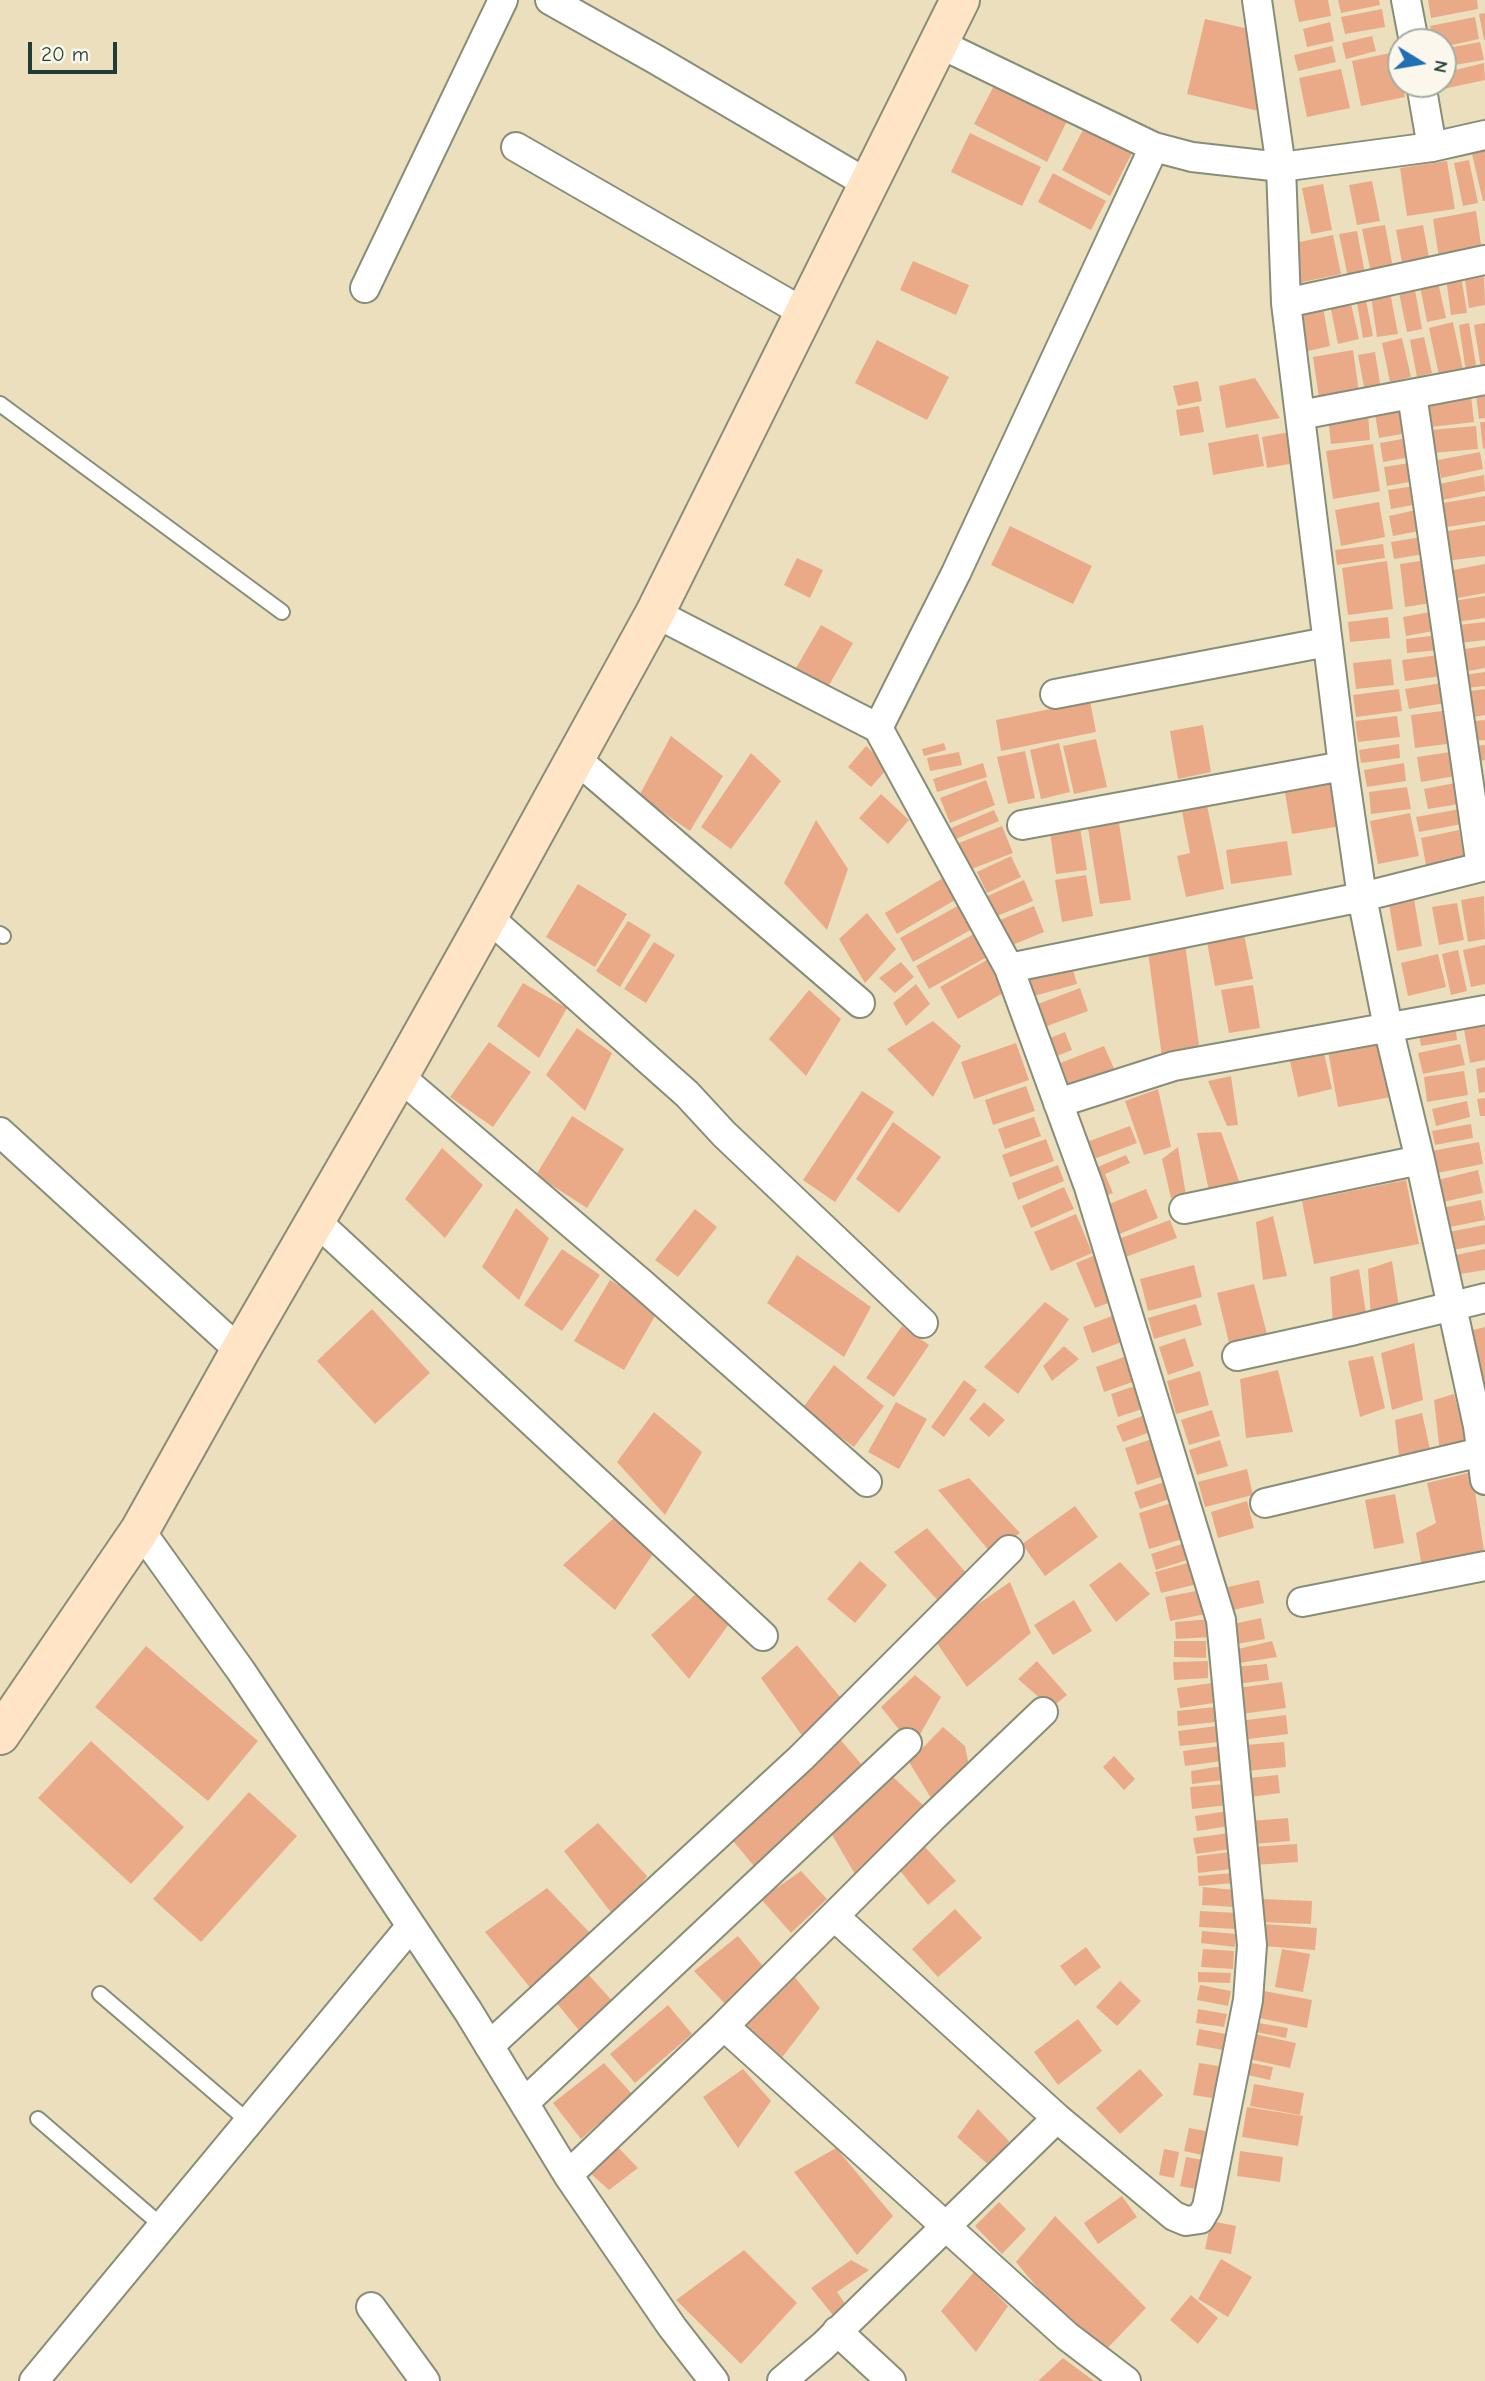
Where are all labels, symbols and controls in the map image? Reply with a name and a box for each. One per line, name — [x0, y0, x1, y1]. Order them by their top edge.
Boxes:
scale bar — [32, 28, 121, 72]
north arrow — [1387, 28, 1457, 98]
text: 20 m — [41, 42, 89, 66]
text: N — [1429, 58, 1453, 75]

